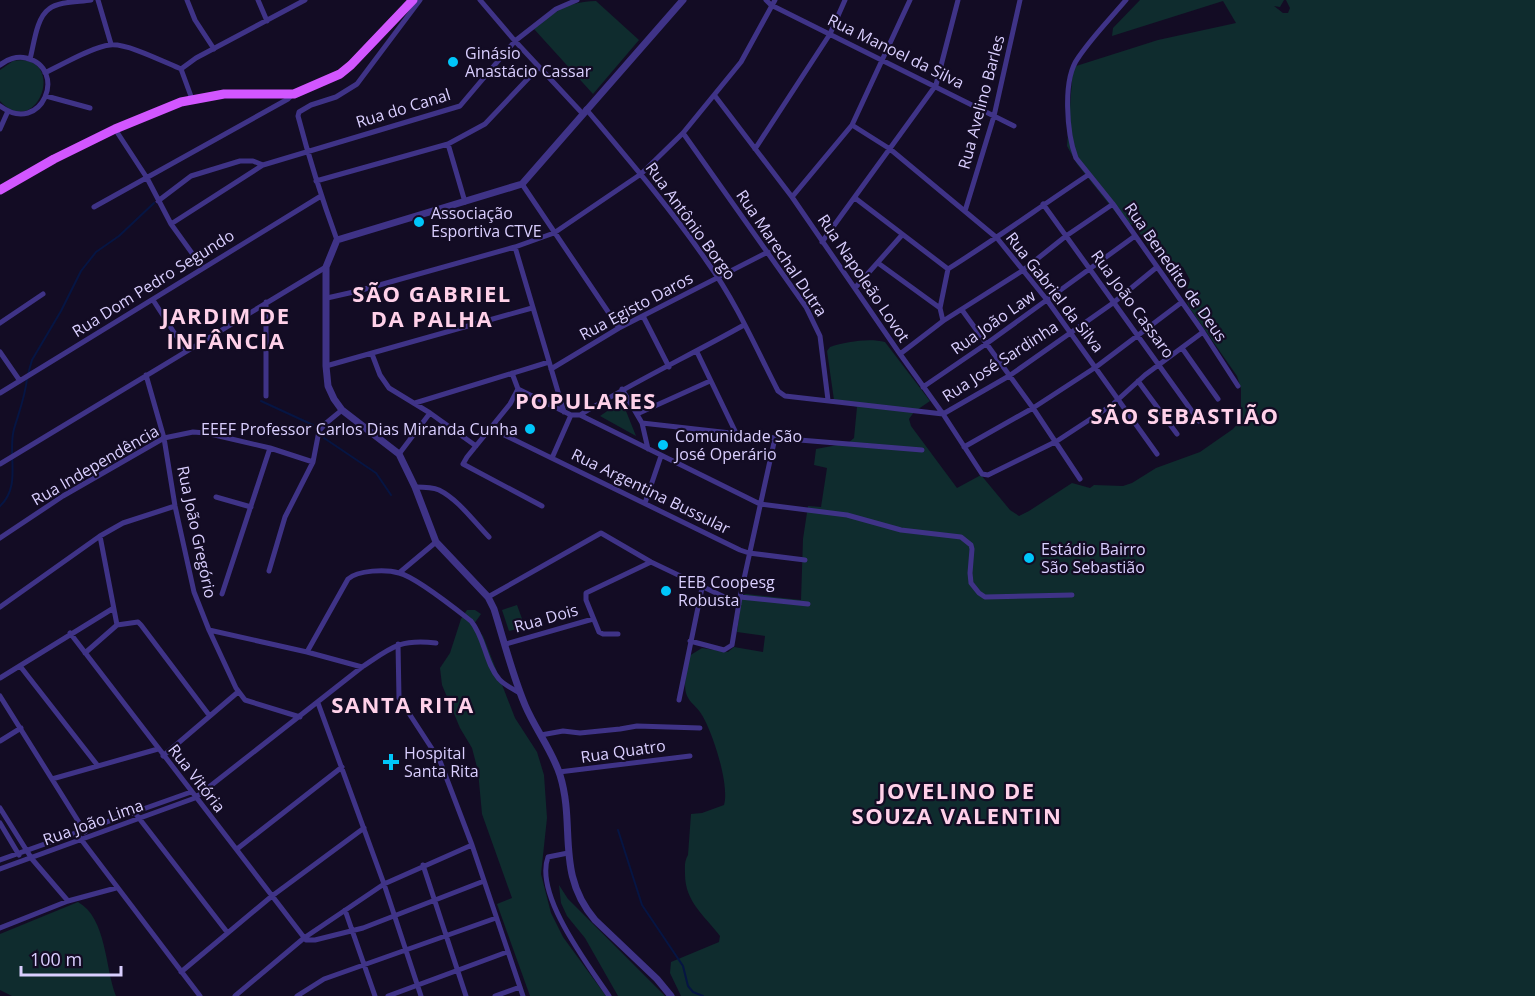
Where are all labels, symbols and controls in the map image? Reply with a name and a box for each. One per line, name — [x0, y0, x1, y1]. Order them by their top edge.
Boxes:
street label: Rua Manoel da Silva — [824, 8, 968, 94]
street label: Rua Avelino Barles — [953, 33, 1009, 171]
place label: Ginásio Anastácio Cassar — [465, 42, 592, 82]
marker: Ginásio Anastácio Cassar — [446, 55, 460, 69]
street label: Rua do Canal — [353, 83, 453, 133]
street label: Rua Antônio Borgo — [641, 158, 741, 284]
street label: Rua Marechal Dutra — [731, 185, 833, 321]
street label: Rua Benedito de Deus — [1120, 198, 1232, 346]
place label: Associação Esportiva CTVE — [431, 202, 542, 242]
street label: Rua Napoleão Lovot — [813, 210, 915, 347]
marker: Associação Esportiva CTVE — [412, 215, 426, 229]
street label: Rua Dom Pedro Segundo — [68, 224, 238, 342]
street label: Rua Gabriel da Silva — [1001, 227, 1109, 357]
street label: Rua João Cassaro — [1086, 246, 1180, 362]
street label: Rua Egisto Daros — [575, 267, 697, 345]
district label: SÃO GABRIEL DA PALHA — [352, 278, 512, 333]
street label: Rua João Law — [946, 284, 1040, 359]
district label: JARDIM DE INFÂNCIA — [159, 300, 291, 355]
street label: Rua José Sardinha — [938, 315, 1062, 407]
district label: POPULARES — [515, 385, 657, 415]
district label: SÃO SEBASTIÃO — [1090, 400, 1280, 430]
place label: EEEF Professor Carlos Dias Miranda Cunha — [201, 418, 518, 440]
street label: Rua Independência — [27, 420, 163, 510]
marker: EEEF Professor Carlos Dias Miranda Cunha — [523, 422, 537, 436]
place label: Comunidade São José Operário — [673, 425, 802, 465]
marker: Comunidade São José Operário — [656, 438, 670, 452]
street label: Rua Argentina Bussular — [568, 443, 735, 539]
street label: Rua João Gregório — [172, 464, 222, 600]
place label: Estádio Bairro São Sebastião — [1041, 538, 1146, 578]
marker: Estádio Bairro São Sebastião — [1022, 551, 1036, 565]
place label: EEB Coopesg Robusta — [678, 571, 775, 611]
marker: EEB Coopesg Robusta — [659, 584, 673, 598]
street label: Rua Dois — [511, 598, 581, 638]
district label: SANTA RITA — [331, 689, 475, 719]
street label: Rua Quatro — [579, 734, 667, 768]
street label: Rua Vitória — [163, 739, 231, 817]
place label: Hospital Santa Rita — [404, 742, 479, 782]
marker: Hospital Santa Rita — [382, 753, 400, 771]
district label: JOVELINO DE SOUZA VALENTIN — [852, 775, 1062, 830]
street label: Rua João Lima — [40, 794, 146, 850]
scale bar — [21, 939, 122, 977]
text: 100 m — [30, 947, 82, 971]

